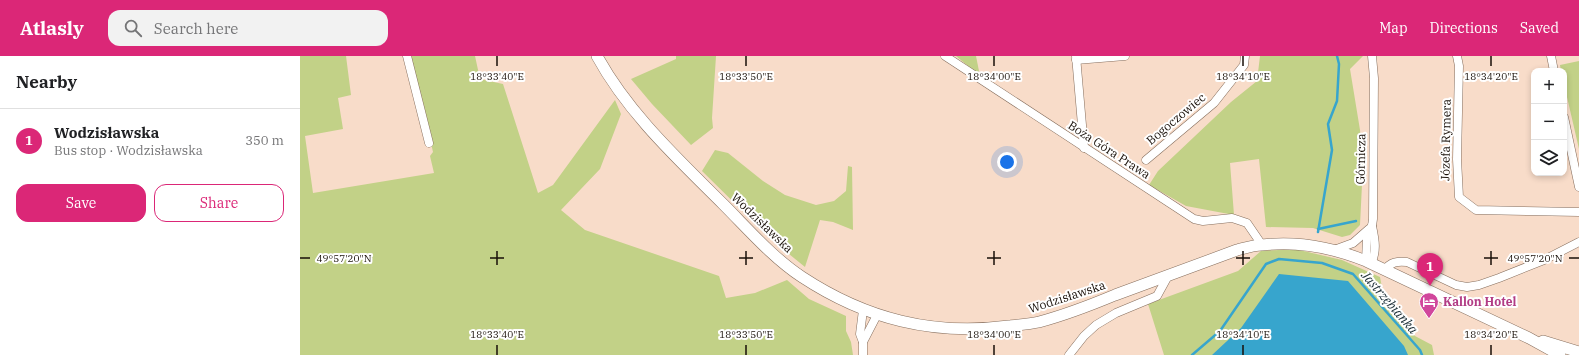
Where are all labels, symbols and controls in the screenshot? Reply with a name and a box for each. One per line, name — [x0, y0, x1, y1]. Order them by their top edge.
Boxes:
search box — [108, 10, 388, 46]
text: Atlasly — [20, 16, 84, 40]
icon: search — [122, 17, 144, 39]
text: Search here — [154, 19, 238, 38]
text: Map — [1379, 19, 1408, 37]
text: Directions — [1430, 19, 1498, 37]
text: Saved — [1520, 19, 1559, 37]
map controls — [1531, 68, 1567, 176]
button: + — [1531, 68, 1567, 104]
text: 18°33'40"E — [470, 70, 524, 83]
text: 18°33'50"E — [719, 70, 773, 83]
text: 18°34'00"E — [967, 70, 1021, 83]
text: 18°34'10"E — [1216, 70, 1270, 83]
text: 18°34'20"E — [1464, 70, 1518, 83]
text: Nearby — [16, 71, 77, 93]
street label: Bogoczowiec — [1143, 89, 1208, 148]
street label: Józefa Rymera — [1437, 98, 1454, 181]
button: − — [1531, 104, 1567, 140]
street label: Boża Góra Prawa — [1065, 117, 1154, 182]
text: Wodzisławska — [54, 123, 159, 142]
text: 1 — [25, 132, 33, 149]
text: 350 m — [245, 132, 284, 149]
street label: Górnicza — [1353, 133, 1368, 185]
button: layers — [1531, 140, 1567, 176]
text: Bus stop · Wodzisławska — [54, 142, 203, 159]
your location — [997, 152, 1017, 172]
button: Save — [16, 184, 146, 222]
button: Share — [154, 184, 284, 222]
street label: Wodzisławska — [728, 190, 797, 256]
text: 49°57'20"N — [317, 252, 372, 265]
text: 49°57'20"N — [1508, 252, 1563, 265]
pin: 1 — [1417, 253, 1443, 286]
water label: Jastrzębianka — [1357, 266, 1422, 337]
street label: Wodzisławska — [1027, 277, 1108, 316]
hotel icon: Kallon Hotel — [1418, 291, 1440, 319]
place label: Kallon Hotel — [1443, 294, 1517, 309]
text: 18°33'40"E — [470, 328, 524, 341]
text: 18°33'50"E — [719, 328, 773, 341]
text: 18°34'00"E — [967, 328, 1021, 341]
text: 18°34'10"E — [1216, 328, 1270, 341]
text: 18°34'20"E — [1464, 328, 1518, 341]

